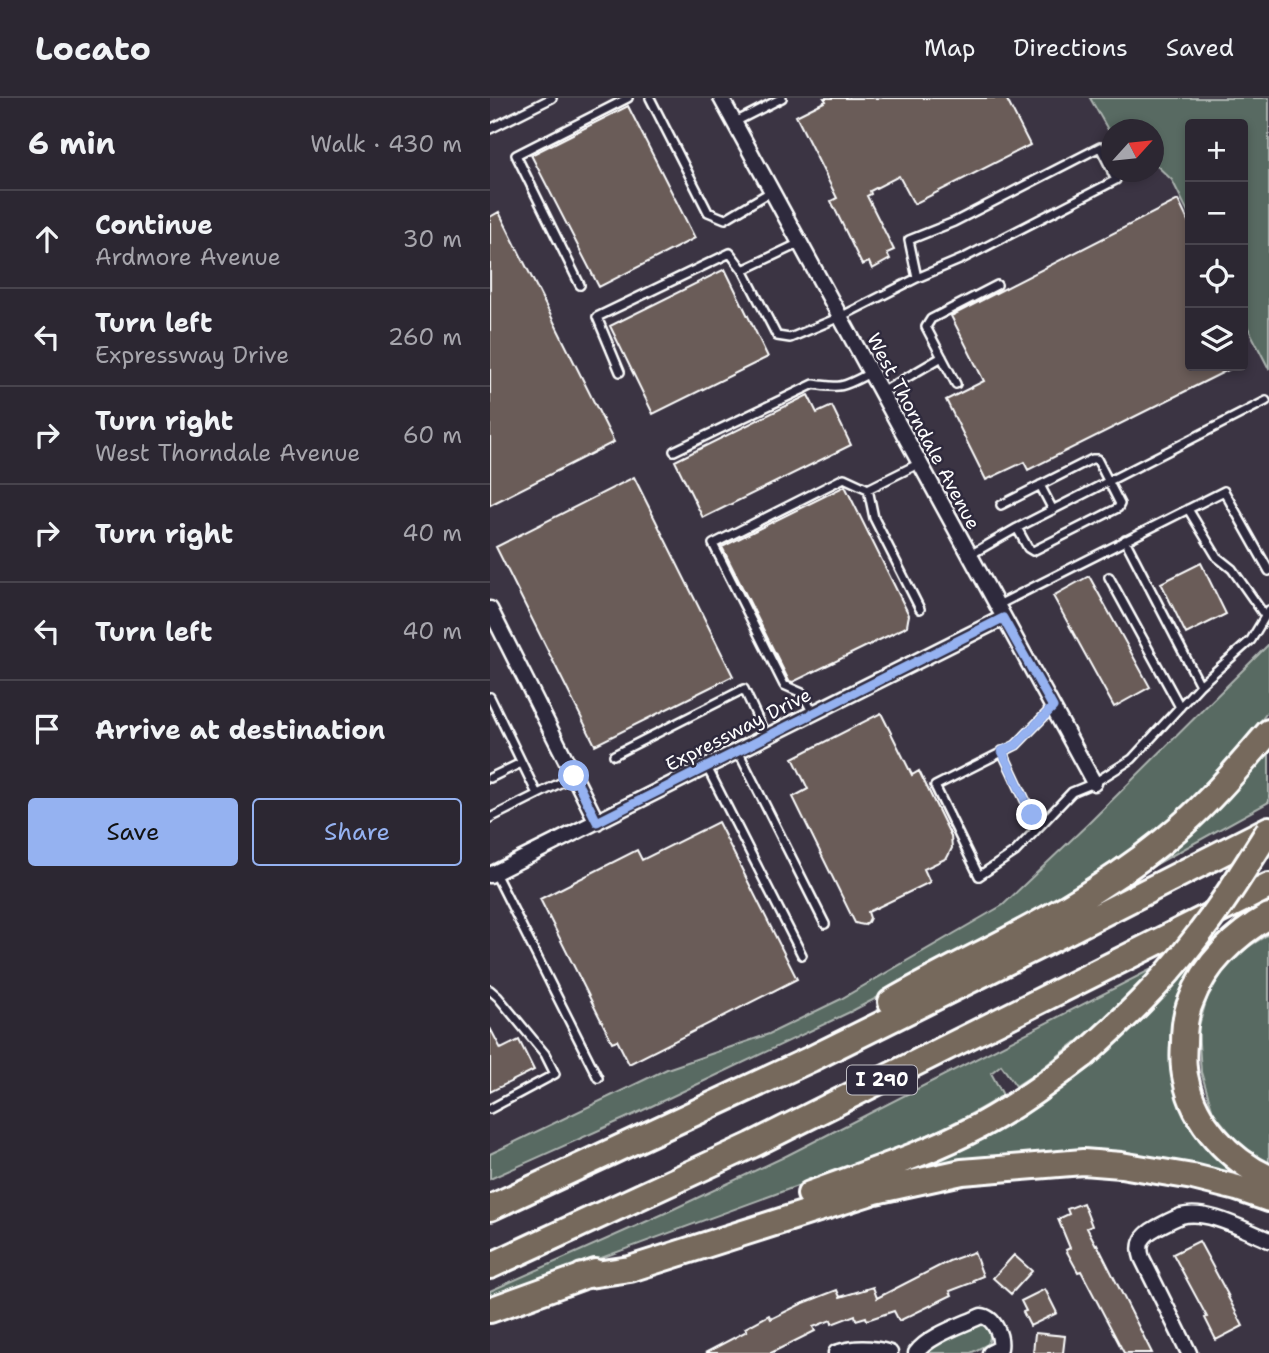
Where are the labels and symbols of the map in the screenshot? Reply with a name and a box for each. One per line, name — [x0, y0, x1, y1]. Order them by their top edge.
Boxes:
north arrow — [1101, 119, 1164, 182]
street label: West Thorndale Avenue — [861, 329, 986, 534]
street label: Expressway Drive — [661, 682, 815, 777]
route start — [558, 760, 589, 791]
route end — [1016, 799, 1047, 830]
road number: I 290 — [847, 1065, 917, 1094]

